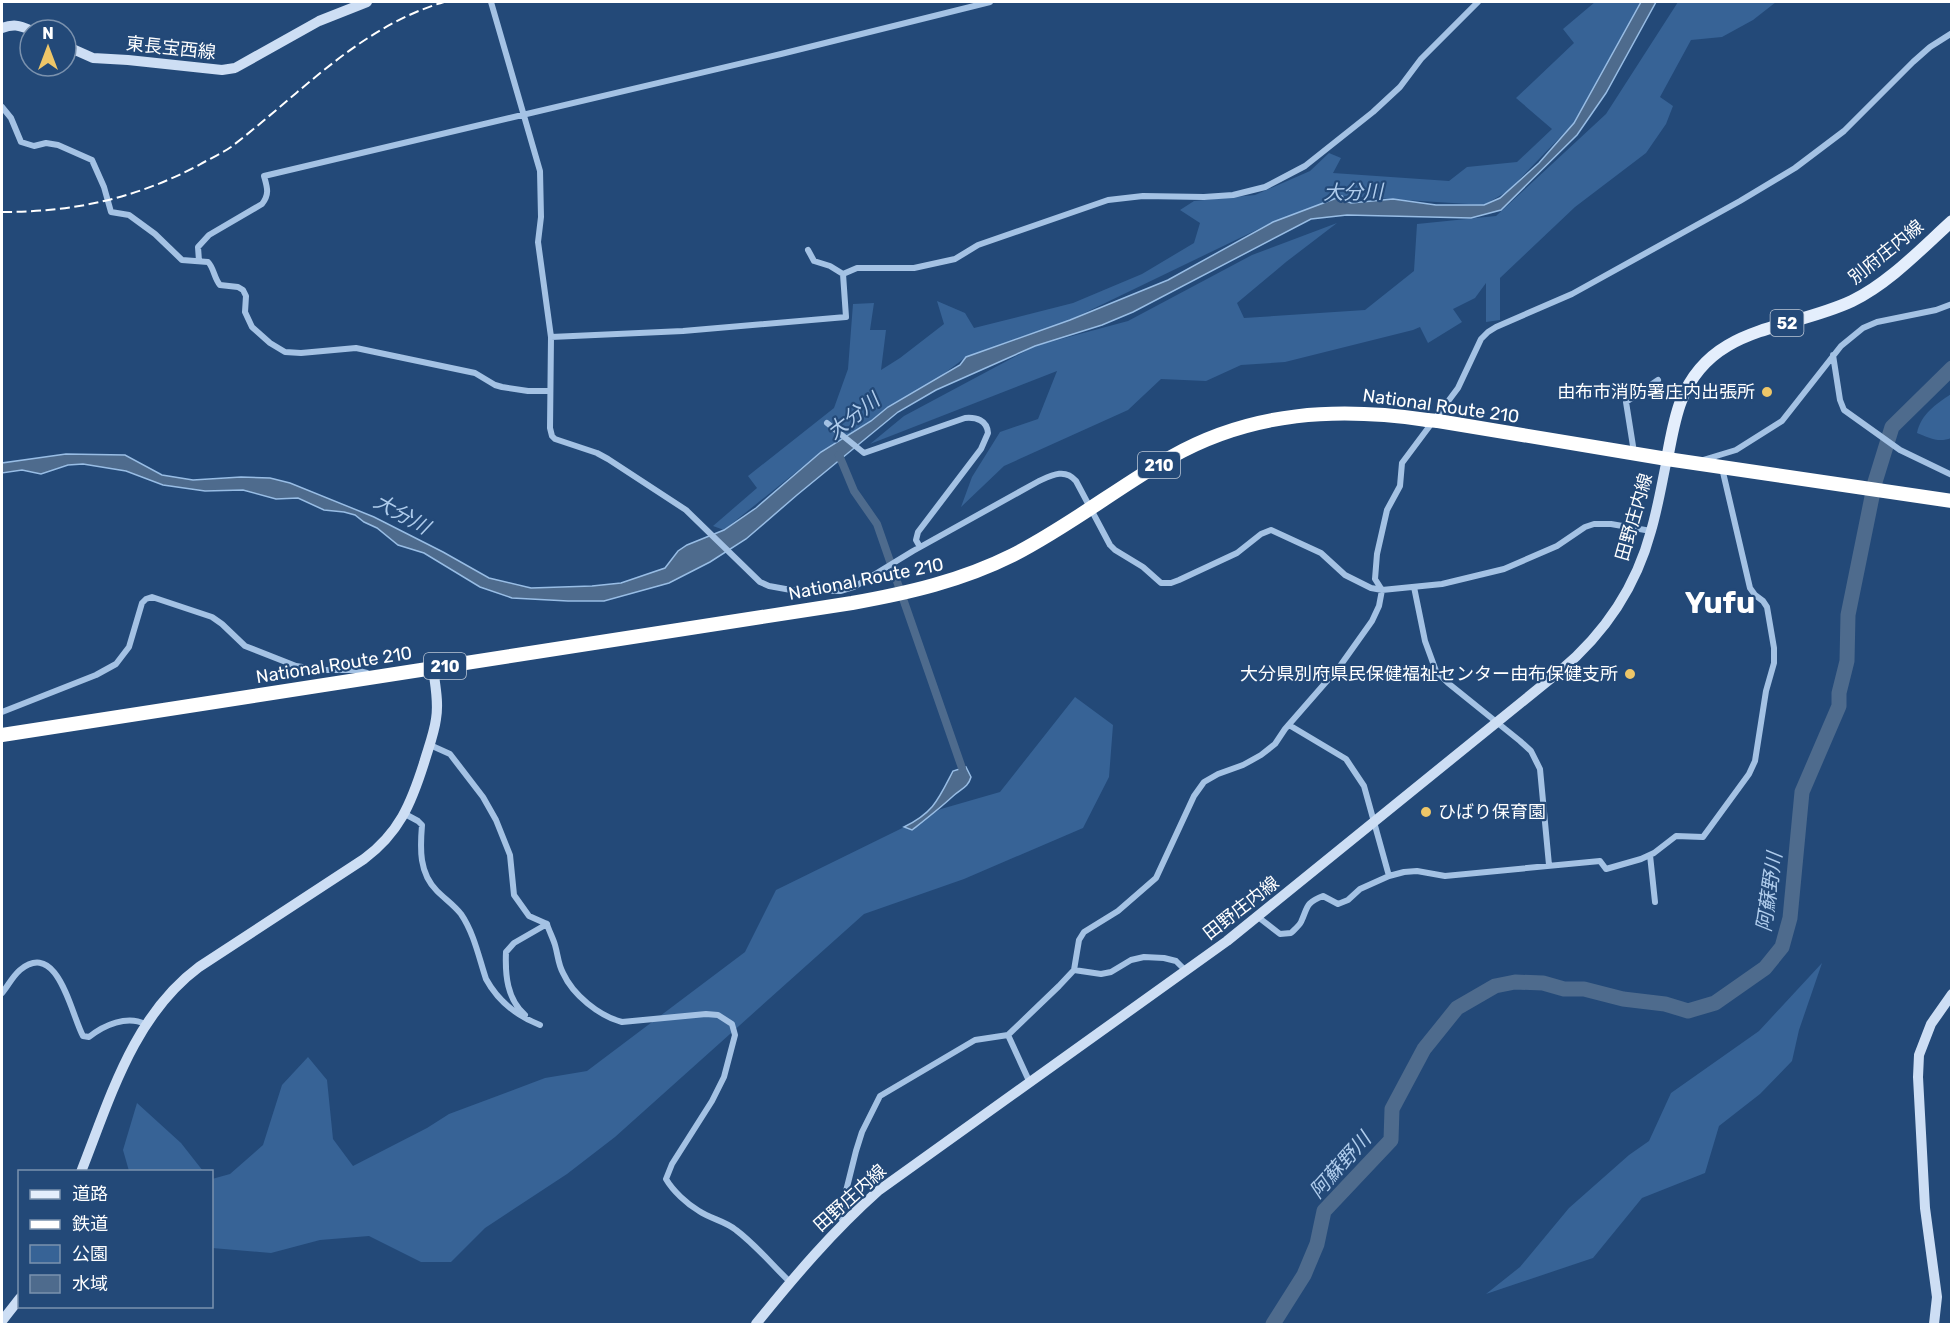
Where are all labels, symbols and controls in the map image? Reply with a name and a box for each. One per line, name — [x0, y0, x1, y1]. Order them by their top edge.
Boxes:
north arrow — [18, 18, 78, 78]
text: N — [42, 24, 54, 43]
street label: 東長宝西線 — [125, 32, 217, 64]
water label: 大分川 — [1323, 179, 1385, 205]
street label: 別府庄内線 — [1844, 215, 1928, 289]
road number: 52 — [1770, 310, 1804, 336]
place label: 由布市消防署庄内出張所 — [1557, 381, 1755, 403]
street label: National Route 210 — [1361, 384, 1521, 428]
marker: 由布市消防署庄内出張所 — [1760, 385, 1774, 399]
water label: 大分川 — [822, 387, 886, 444]
road number: 210 — [1138, 452, 1180, 478]
street label: 田野庄内線 — [1611, 471, 1657, 563]
water label: 大分川 — [370, 489, 436, 540]
street label: National Route 210 — [786, 553, 946, 605]
district label: Yufu — [1685, 585, 1755, 621]
street label: National Route 210 — [254, 642, 414, 688]
road number: 210 — [424, 653, 466, 679]
place label: 大分県別府県民保健福祉センター由布保健支所 — [1240, 663, 1618, 685]
marker: 大分県別府県民保健福祉センター由布保健支所 — [1623, 667, 1637, 681]
place label: ひばり保育園 — [1438, 801, 1546, 823]
marker: ひばり保育園 — [1419, 805, 1433, 819]
water label: 阿蘇野川 — [1752, 849, 1787, 933]
street label: 田野庄内線 — [1199, 872, 1283, 944]
water label: 阿蘇野川 — [1304, 1126, 1377, 1203]
street label: 田野庄内線 — [809, 1160, 891, 1236]
legend — [18, 1170, 213, 1308]
text: 道路 — [72, 1183, 108, 1205]
text: 鉄道 — [72, 1213, 108, 1235]
text: 公園 — [72, 1243, 108, 1265]
text: 水域 — [72, 1273, 108, 1295]

